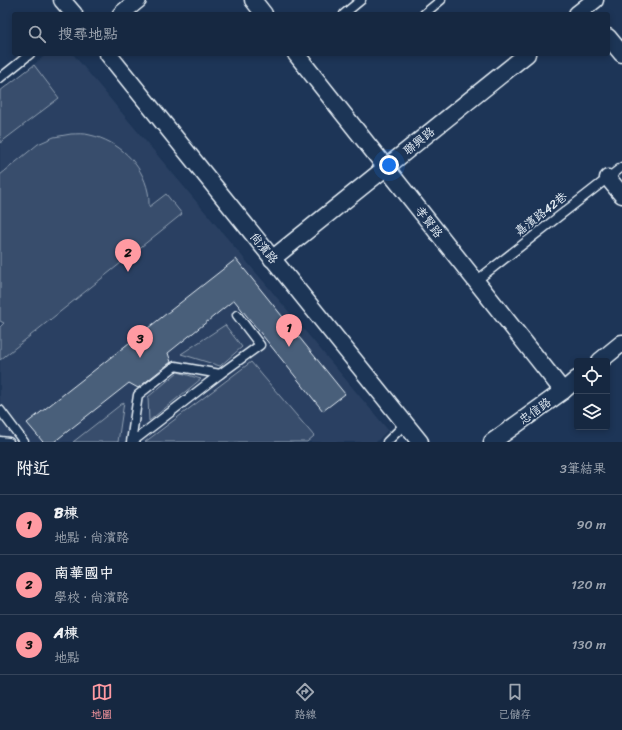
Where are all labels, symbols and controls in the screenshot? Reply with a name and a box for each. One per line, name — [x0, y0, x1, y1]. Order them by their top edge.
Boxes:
search box — [12, 12, 610, 56]
text: 搜尋地點 — [58, 21, 118, 47]
icon: search — [26, 23, 48, 45]
street label: 聯興路 — [398, 121, 440, 161]
your location — [379, 155, 399, 175]
street label: 嘉濱路42巷 — [510, 186, 572, 242]
street label: 孝賢路 — [409, 201, 449, 243]
street label: 尚濱路 — [244, 227, 284, 269]
pin: 2 — [115, 239, 141, 272]
pin: 1 — [276, 314, 302, 347]
pin: 3 — [127, 325, 153, 358]
map controls — [574, 358, 610, 430]
button: locate — [574, 358, 610, 394]
street label: 忠信路 — [514, 392, 556, 430]
button: layers — [574, 394, 610, 430]
text: 附近 — [16, 453, 50, 483]
text: 3筆結果 — [560, 457, 606, 480]
text: B棟 — [54, 500, 78, 526]
text: 1 — [26, 513, 32, 536]
text: 90 m — [576, 513, 606, 536]
text: 地點 · 尚濱路 — [54, 526, 129, 549]
text: 南華國中 — [54, 560, 114, 586]
text: 2 — [25, 573, 33, 596]
text: 120 m — [571, 573, 606, 596]
text: 學校 · 尚濱路 — [54, 586, 129, 609]
text: A棟 — [54, 620, 79, 646]
text: 3 — [25, 633, 33, 656]
text: 130 m — [572, 633, 606, 656]
text: 地點 — [54, 646, 80, 669]
tab: 地圖 — [91, 681, 113, 724]
tab: 路線 — [294, 681, 316, 724]
tab: 已儲存 — [498, 681, 531, 724]

